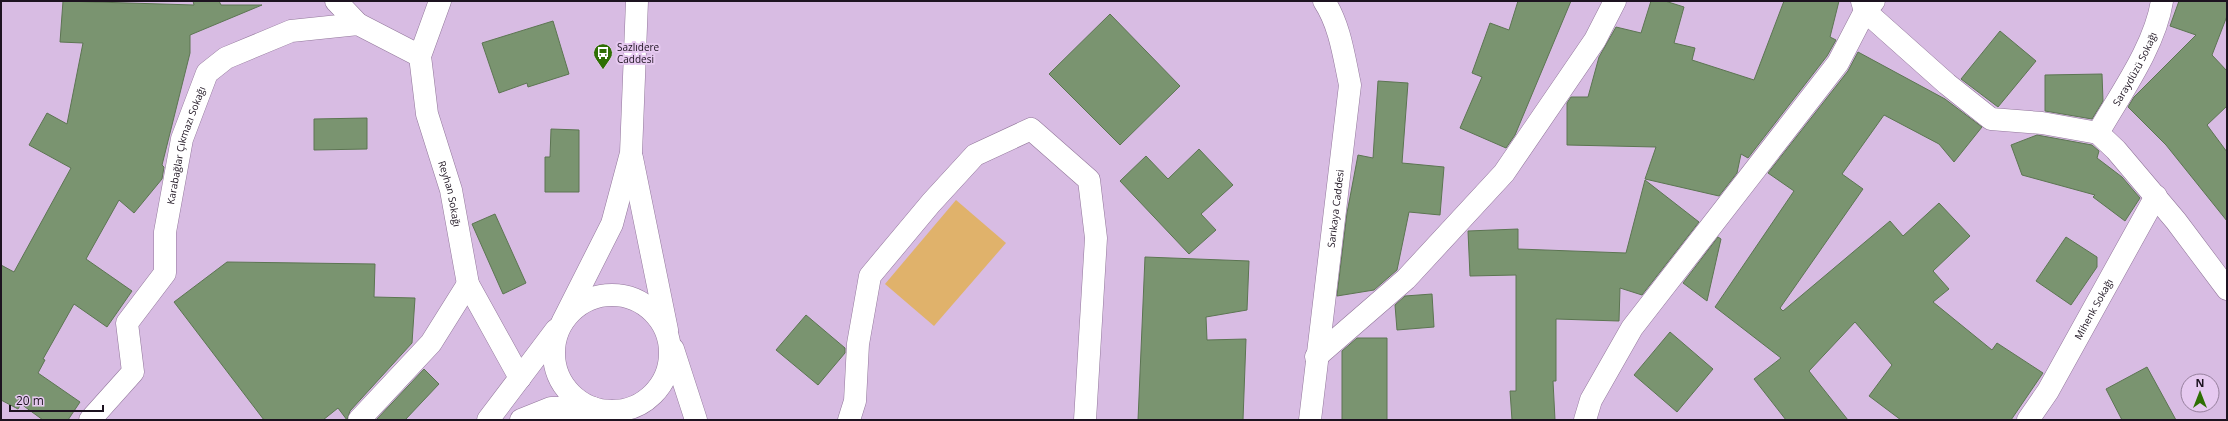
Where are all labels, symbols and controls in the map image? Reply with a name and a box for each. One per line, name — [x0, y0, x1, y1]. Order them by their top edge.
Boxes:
street label: Saraydüzü Sokağı — [2109, 30, 2160, 108]
place label: Sazlıdere Caddesi — [617, 40, 660, 66]
bus stop icon: Sazlıdere Caddesi — [592, 42, 614, 70]
street label: Karabağlar Çıkmazı Sokağı — [163, 84, 208, 205]
street label: Reyhan Sokağı — [435, 159, 464, 228]
street label: Sarıkaya Caddesi — [1324, 169, 1347, 248]
street label: Mihenk Sokağı — [2071, 276, 2116, 342]
north arrow — [2180, 373, 2220, 413]
text: N — [2196, 375, 2204, 390]
scale bar — [10, 387, 103, 413]
text: 20 m — [16, 392, 44, 409]

